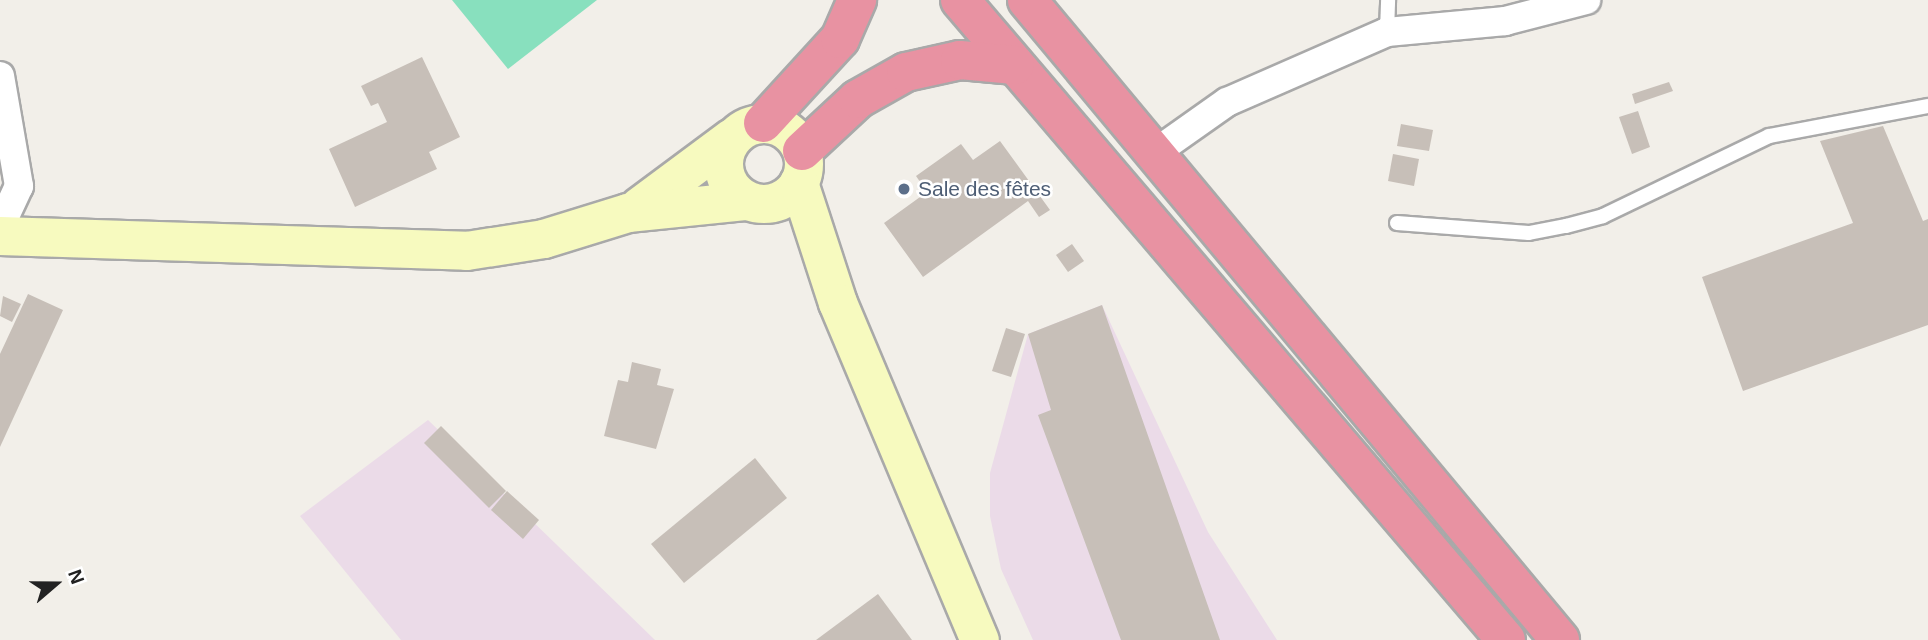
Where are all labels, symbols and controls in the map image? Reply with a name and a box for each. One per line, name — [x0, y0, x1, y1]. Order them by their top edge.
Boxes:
place label: Sale des fêtes — [918, 176, 1051, 202]
marker: Sale des fêtes — [896, 181, 912, 197]
north arrow — [21, 549, 91, 619]
text: N — [64, 567, 88, 587]

